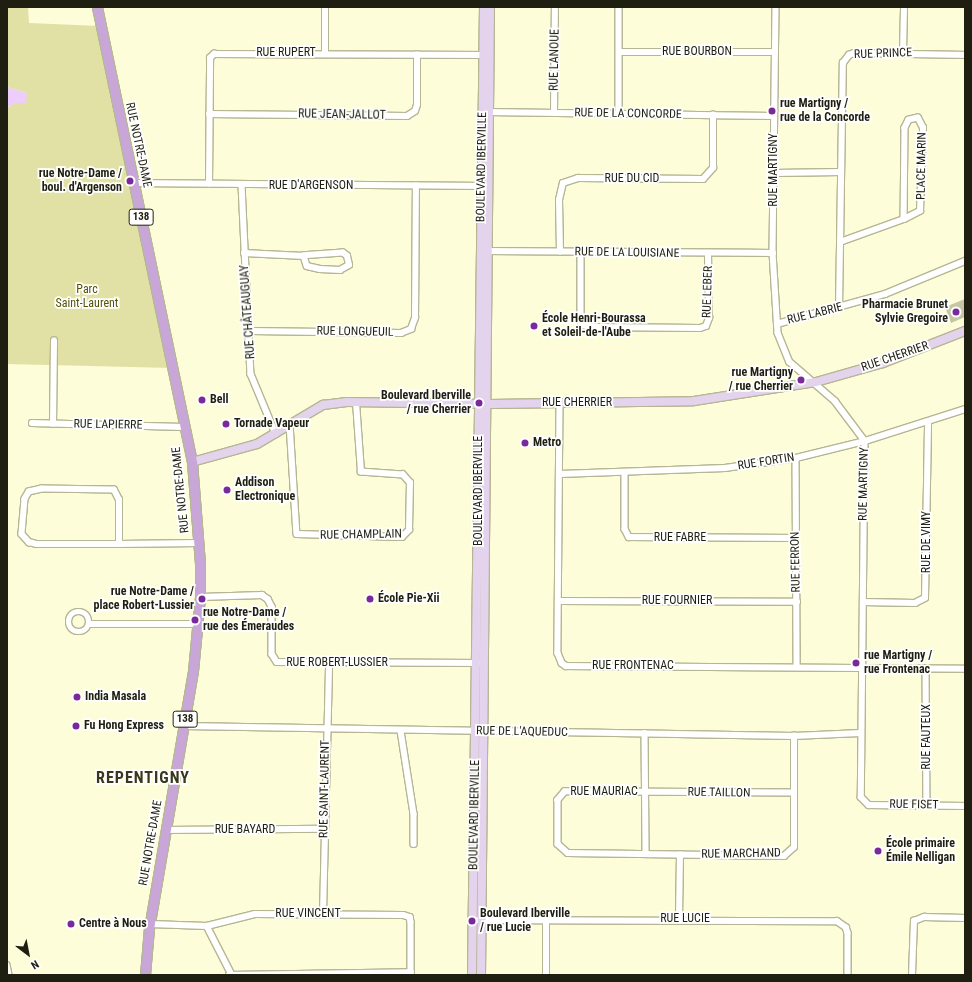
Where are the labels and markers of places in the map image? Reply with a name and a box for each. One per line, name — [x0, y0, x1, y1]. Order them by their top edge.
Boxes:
place label: rue Martigny / rue de la Concorde — [780, 97, 870, 125]
marker: rue Martigny / rue de la Concorde — [767, 106, 777, 116]
place label: rue Notre-Dame / boul. d'Argenson — [39, 167, 122, 195]
marker: rue Notre-Dame / boul. d'Argenson — [125, 176, 135, 186]
place label: Pharmacie Brunet Sylvie Gregoire — [862, 298, 948, 326]
marker: Pharmacie Brunet Sylvie Gregoire — [951, 307, 961, 317]
place label: École Henri-Bourassa et Soleil-de-l'Aube — [542, 312, 646, 340]
marker: École Henri-Bourassa et Soleil-de-l'Aube — [529, 321, 539, 331]
place label: rue Martigny / rue Cherrier — [729, 366, 793, 394]
marker: rue Martigny / rue Cherrier — [796, 375, 806, 385]
place label: Boulevard Iberville / rue Cherrier — [381, 389, 471, 417]
place label: Bell — [210, 393, 229, 407]
marker: Bell — [197, 395, 207, 405]
marker: Boulevard Iberville / rue Cherrier — [474, 398, 484, 408]
place label: Tornade Vapeur — [234, 417, 309, 431]
marker: Tornade Vapeur — [221, 419, 231, 429]
place label: Metro — [533, 436, 561, 450]
marker: Metro — [520, 438, 530, 448]
place label: Addison Electronique — [235, 476, 295, 504]
marker: Addison Electronique — [222, 485, 232, 495]
place label: rue Notre-Dame / place Robert-Lussier — [94, 585, 194, 613]
place label: École Pie-Xii — [378, 592, 439, 606]
marker: rue Notre-Dame / place Robert-Lussier — [197, 594, 207, 604]
marker: École Pie-Xii — [365, 594, 375, 604]
place label: rue Notre-Dame / rue des Émeraudes — [203, 606, 294, 634]
marker: rue Notre-Dame / rue des Émeraudes — [190, 615, 200, 625]
place label: rue Martigny / rue Frontenac — [864, 649, 932, 677]
marker: rue Martigny / rue Frontenac — [851, 658, 861, 668]
place label: India Masala — [85, 690, 146, 704]
marker: India Masala — [72, 692, 82, 702]
place label: Fu Hong Express — [84, 719, 164, 733]
marker: Fu Hong Express — [71, 721, 81, 731]
place label: École primaire Émile Nelligan — [886, 837, 955, 865]
marker: École primaire Émile Nelligan — [873, 846, 883, 856]
place label: Boulevard Iberville / rue Lucie — [480, 907, 570, 935]
marker: Boulevard Iberville / rue Lucie — [467, 916, 477, 926]
place label: Centre à Nous — [79, 917, 147, 931]
marker: Centre à Nous — [66, 919, 76, 929]

